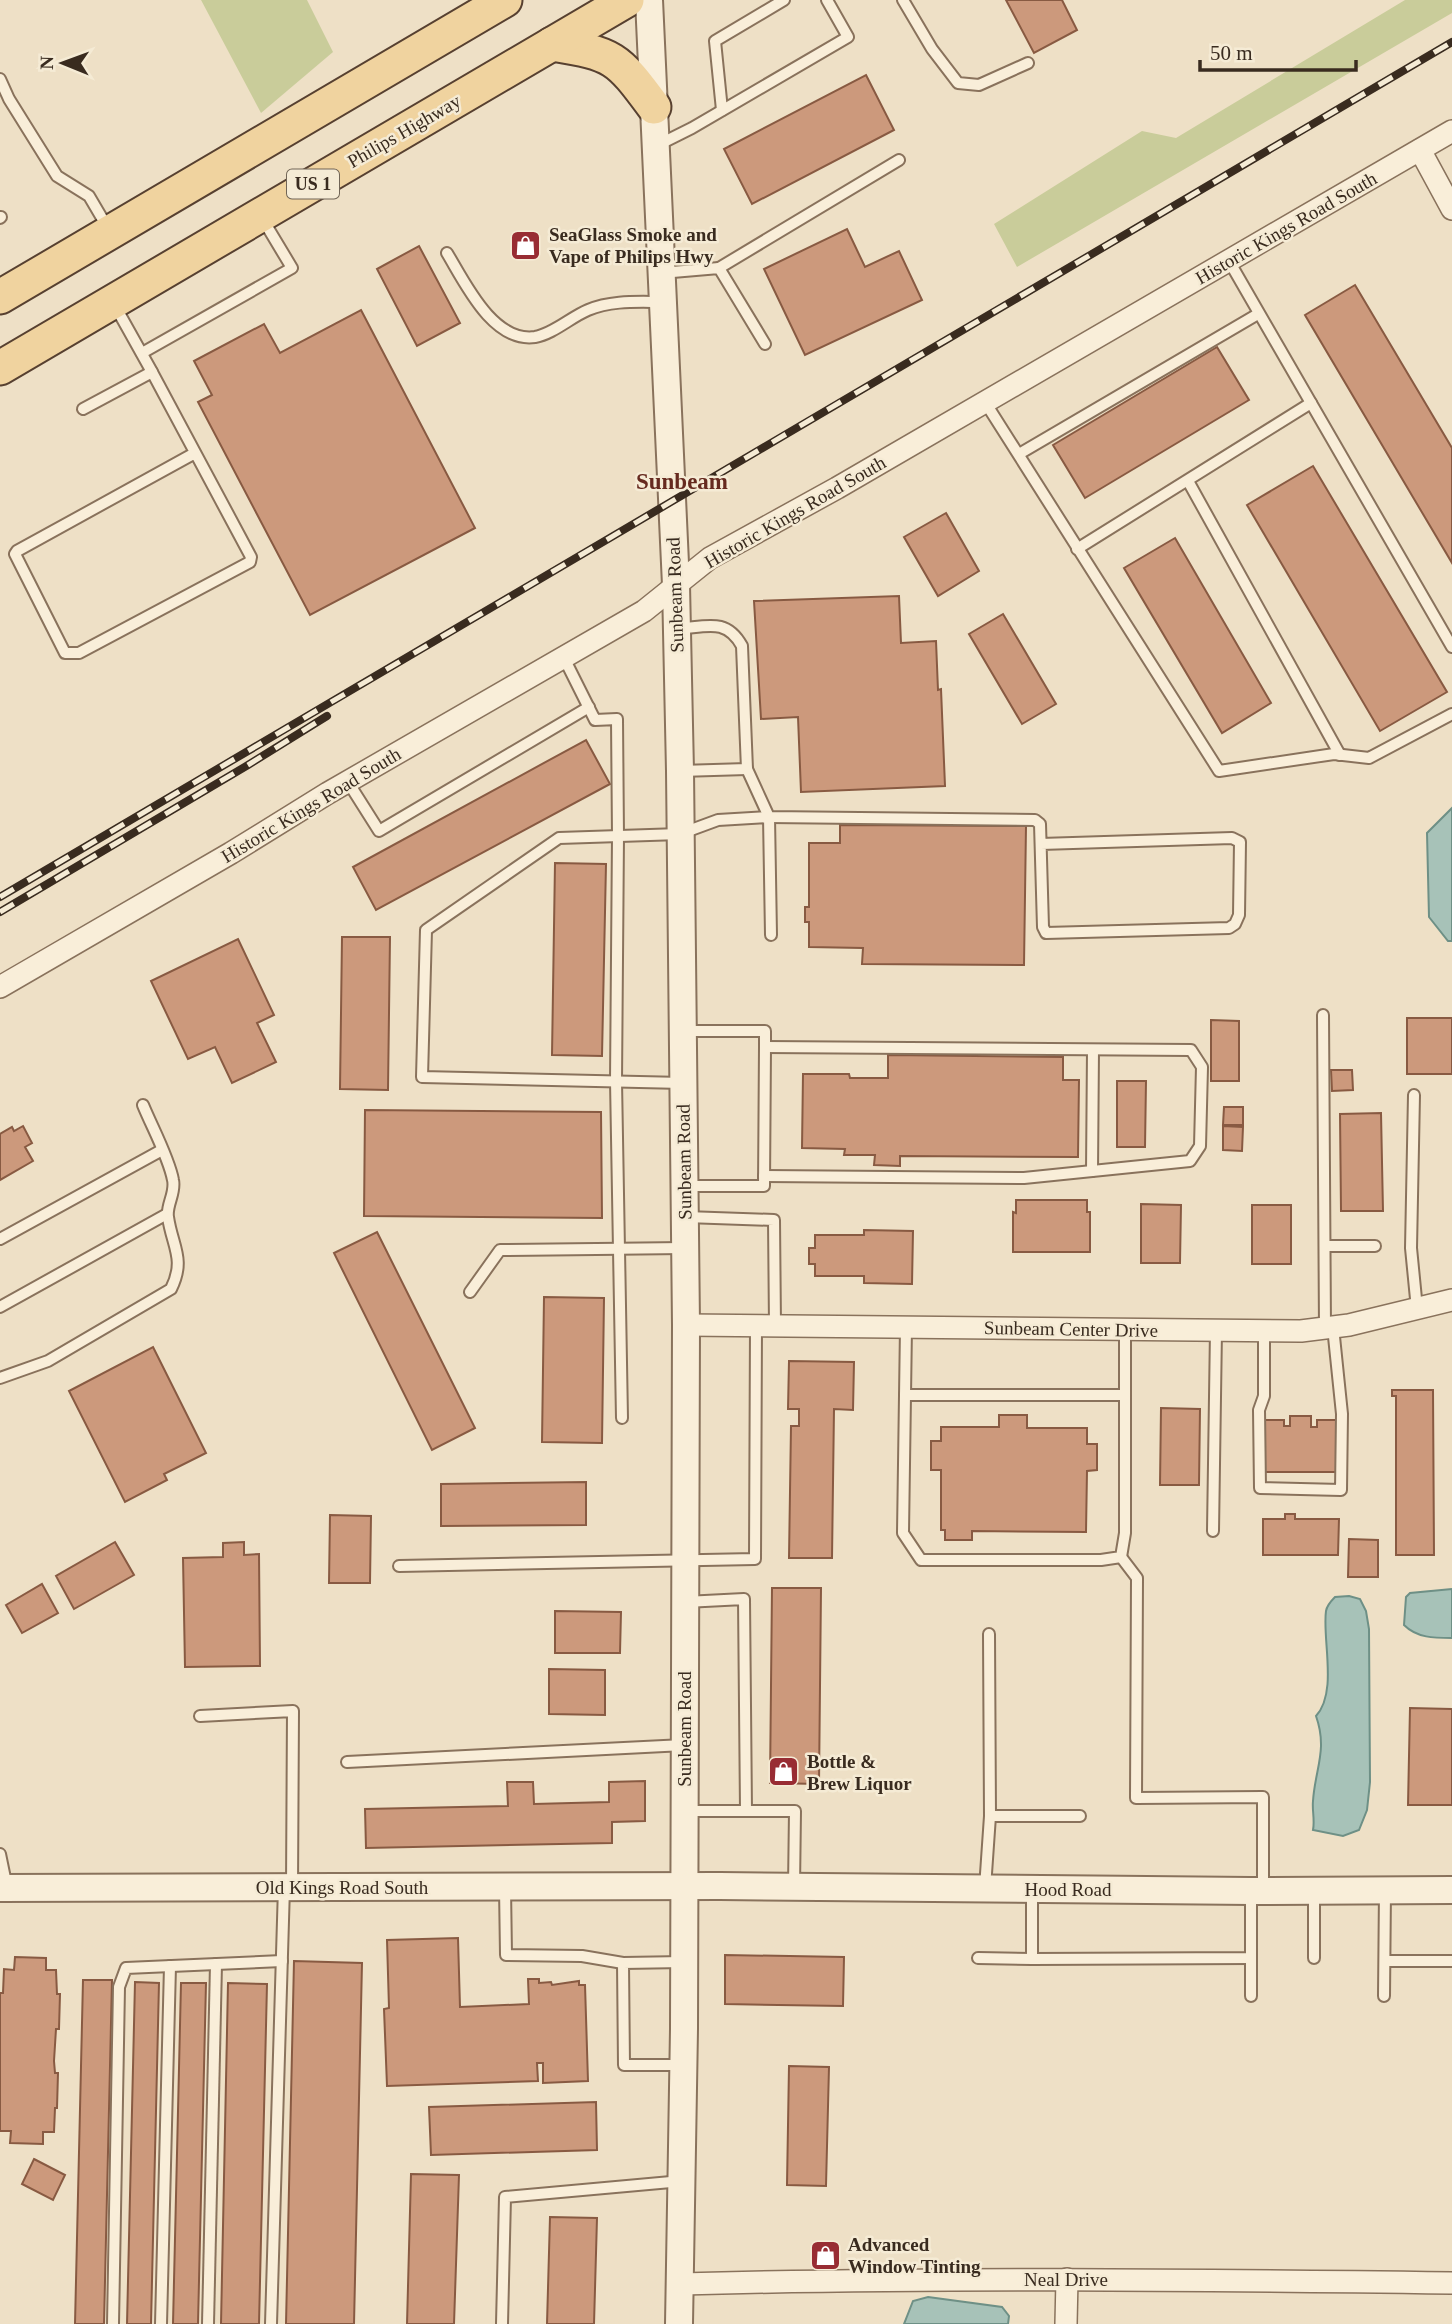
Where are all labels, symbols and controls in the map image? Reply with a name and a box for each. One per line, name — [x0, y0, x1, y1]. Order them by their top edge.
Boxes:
north arrow — [28, 28, 98, 98]
scale bar — [1200, 28, 1356, 72]
text: 50 m — [1210, 41, 1253, 65]
text: N — [36, 55, 57, 70]
street label: Philips Highway — [344, 90, 465, 172]
street label: Historic Kings Road South — [1192, 167, 1381, 288]
road number: US 1 — [287, 169, 339, 198]
place label: SeaGlass Smoke and Vape of Philips Hwy — [549, 224, 717, 267]
shop icon: SeaGlass Smoke and Vape of Philips Hwy — [509, 228, 543, 262]
street label: Historic Kings Road South — [701, 451, 890, 572]
district label: Sunbeam — [636, 469, 728, 494]
street label: Sunbeam Road — [662, 536, 688, 653]
street label: Historic Kings Road South — [218, 743, 405, 867]
street label: Sunbeam Road — [672, 1104, 696, 1220]
street label: Sunbeam Center Drive — [984, 1317, 1158, 1341]
street label: Sunbeam Road — [674, 1671, 695, 1787]
place label: Bottle & Brew Liquor — [807, 1751, 912, 1794]
shop icon: Bottle & Brew Liquor — [767, 1755, 801, 1789]
street label: Old Kings Road South — [256, 1877, 429, 1898]
street label: Hood Road — [1024, 1879, 1112, 1900]
place label: Advanced Window Tinting — [848, 2234, 981, 2277]
shop icon: Advanced Window Tinting — [808, 2238, 842, 2272]
street label: Neal Drive — [1024, 2269, 1108, 2290]

